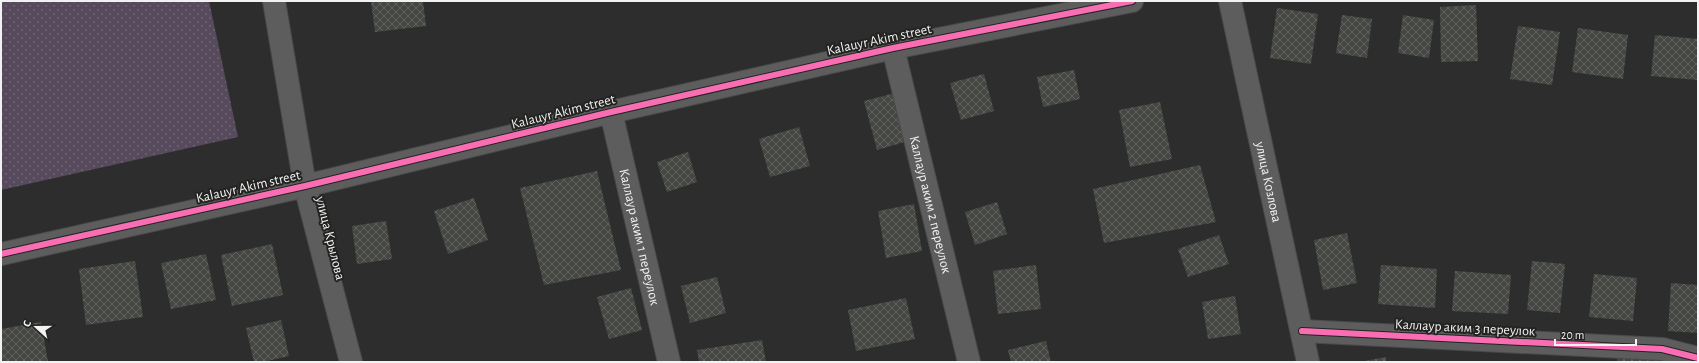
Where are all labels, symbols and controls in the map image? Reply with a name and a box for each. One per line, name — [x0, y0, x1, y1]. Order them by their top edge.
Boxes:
street label: Kalauyr Akim street — [826, 22, 933, 58]
street label: Kalauyr Akim street — [510, 92, 617, 132]
street label: Каллаур аким 2 переулок — [906, 134, 953, 276]
street label: улица Козлова — [1252, 140, 1284, 224]
street label: Каллаур аким 1 переулок — [616, 167, 662, 307]
street label: Kalauyr Akim street — [195, 168, 302, 206]
street label: улица Крылова — [313, 194, 347, 282]
north arrow — [16, 307, 56, 347]
street label: Каллаур аким 3 переулок — [1394, 317, 1536, 339]
text: С — [21, 319, 33, 328]
scale bar — [1555, 321, 1636, 347]
text: 20 m — [1561, 329, 1584, 341]

